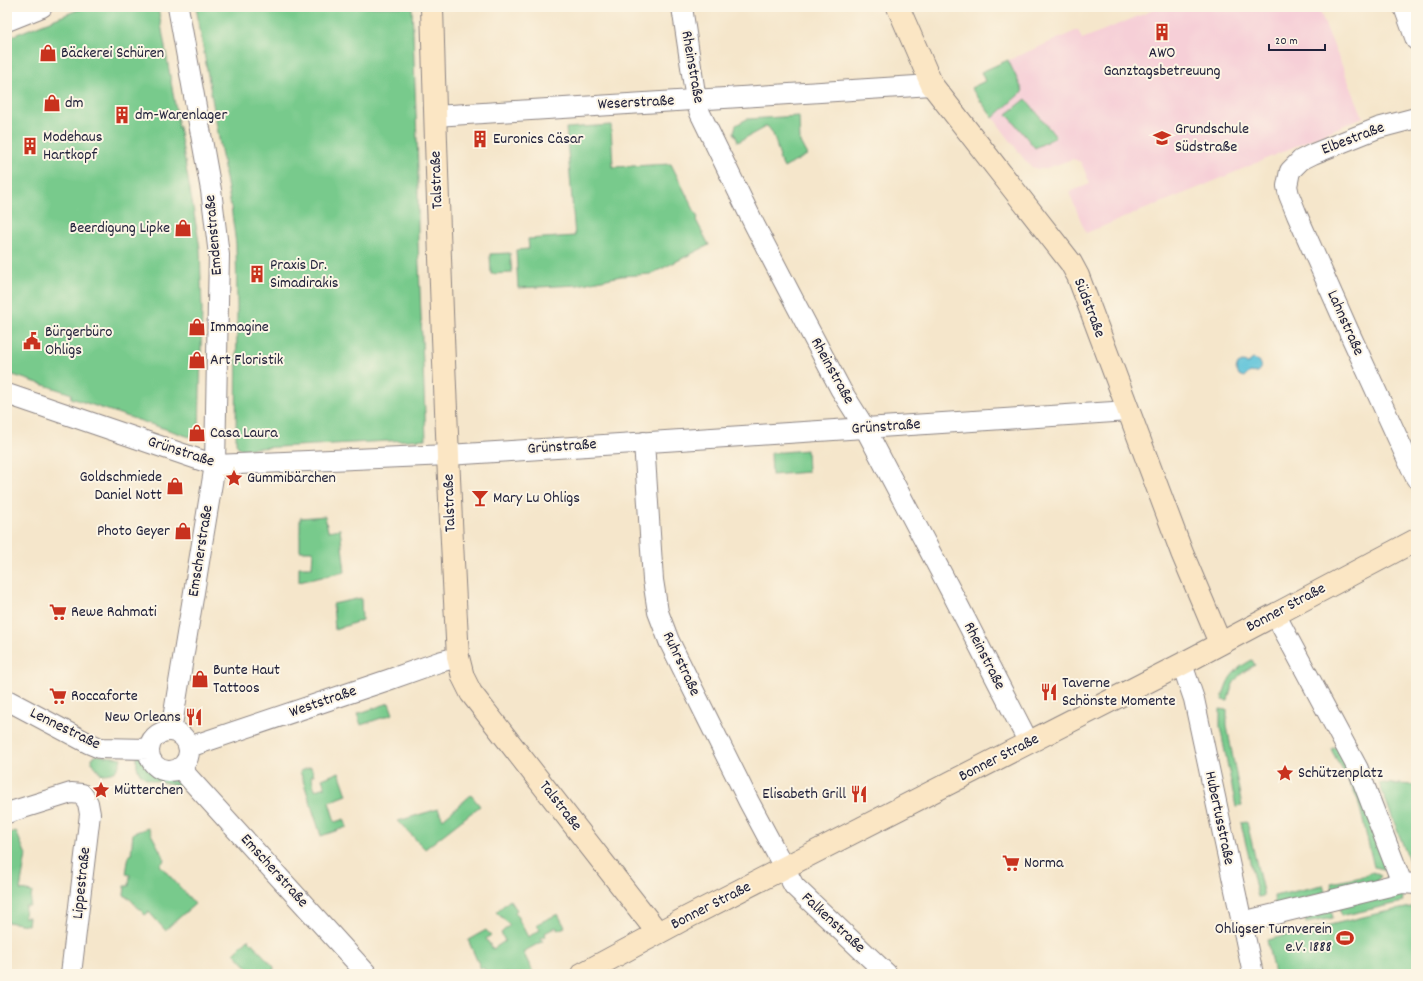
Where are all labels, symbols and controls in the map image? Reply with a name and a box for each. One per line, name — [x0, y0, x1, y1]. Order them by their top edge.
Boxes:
building icon: AWO Ganztagsbetreuung — [1152, 22, 1172, 42]
scale bar — [1269, 26, 1325, 52]
street label: Rheinstraße — [674, 29, 710, 105]
text: 20 m — [1275, 33, 1298, 50]
place label: Bäckerei Schüren — [61, 42, 164, 65]
place label: AWO Ganztagsbetreuung — [1103, 42, 1221, 83]
shop icon: Bäckerei Schüren — [38, 43, 58, 63]
street label: Weserstraße — [597, 90, 675, 116]
place label: dm — [65, 92, 84, 115]
shop icon: dm — [42, 93, 62, 113]
place label: dm-Warenlager — [135, 104, 227, 127]
building icon: dm-Warenlager — [112, 105, 132, 125]
street label: Elbestraße — [1318, 116, 1388, 162]
place label: Grundschule Südstraße — [1175, 118, 1249, 159]
place label: Modehaus Hartkopf — [43, 126, 103, 167]
place label: Euronics Cäsar — [493, 128, 583, 151]
school or university icon: Grundschule Südstraße — [1152, 128, 1172, 148]
building icon: Euronics Cäsar — [470, 129, 490, 149]
building icon: Modehaus Hartkopf — [20, 136, 40, 156]
street label: Talstraße — [424, 150, 450, 210]
street label: Emdenstraße — [199, 194, 229, 276]
place label: Beerdigung Lipke — [70, 217, 170, 240]
shop icon: Beerdigung Lipke — [173, 218, 193, 238]
place label: Praxis Dr. Simadirakis — [270, 254, 339, 295]
building icon: Praxis Dr. Simadirakis — [247, 264, 267, 284]
street label: Südstraße — [1067, 275, 1111, 341]
street label: Lahnstraße — [1320, 287, 1370, 359]
place label: Immagine — [210, 316, 269, 339]
shop icon: Immagine — [187, 317, 207, 337]
place label: Bürgerbüro Ohligs — [45, 321, 112, 362]
public building icon: Bürgerbüro Ohligs — [22, 331, 42, 351]
street label: Rheinstraße — [804, 333, 860, 409]
place label: Art Floristik — [210, 349, 283, 372]
shop icon: Art Floristik — [187, 350, 207, 370]
street label: Grünstraße — [851, 413, 921, 441]
place label: Casa Laura — [210, 422, 278, 445]
shop icon: Casa Laura — [187, 423, 207, 443]
street label: Grünstraße — [145, 430, 217, 474]
street label: Grünstraße — [527, 433, 597, 461]
place label: Goldschmiede Daniel Nott — [79, 466, 162, 507]
place label: Gummibärchen — [247, 467, 336, 490]
place icon: Gummibärchen — [224, 468, 244, 488]
street label: Talstraße — [437, 473, 463, 533]
shop icon: Goldschmiede Daniel Nott — [165, 476, 185, 496]
place label: Mary Lu Ohligs — [493, 487, 580, 510]
bar icon: Mary Lu Ohligs — [470, 488, 490, 508]
street label: Emscherstraße — [182, 504, 220, 598]
place label: Photo Geyer — [97, 520, 170, 543]
shop icon: Photo Geyer — [173, 521, 193, 541]
street label: Bonner Straße — [1242, 577, 1330, 639]
place label: Rewe Rahmati — [71, 601, 157, 624]
supermarket icon: Rewe Rahmati — [48, 602, 68, 622]
street label: Rheinstraße — [957, 618, 1011, 694]
street label: Ruhrstraße — [656, 628, 706, 700]
place label: Bunte Haut Tattoos — [213, 659, 280, 700]
shop icon: Bunte Haut Tattoos — [190, 669, 210, 689]
place label: Taverne Schönste Momente — [1062, 672, 1176, 713]
street label: Weststraße — [286, 680, 360, 724]
restaurant icon: Taverne Schönste Momente — [1039, 682, 1059, 702]
place label: Roccaforte — [71, 685, 138, 708]
supermarket icon: Roccaforte — [48, 686, 68, 706]
street label: Lennestraße — [26, 702, 104, 756]
place label: New Orleans — [104, 706, 181, 729]
restaurant icon: New Orleans — [184, 707, 204, 727]
street label: Bonner Straße — [955, 728, 1043, 788]
place label: Schützenplatz — [1298, 762, 1383, 785]
place icon: Schützenplatz — [1275, 763, 1295, 783]
street label: Hubertusstraße — [1198, 769, 1240, 867]
street label: Talstraße — [533, 776, 587, 836]
place label: Mütterchen — [114, 779, 183, 802]
place icon: Mütterchen — [91, 780, 111, 800]
place label: Elisabeth Grill — [762, 783, 846, 806]
restaurant icon: Elisabeth Grill — [849, 784, 869, 804]
street label: Emscherstraße — [235, 829, 313, 913]
street label: Lippestraße — [67, 846, 97, 920]
place label: Norma — [1024, 852, 1064, 875]
supermarket icon: Norma — [1001, 853, 1021, 873]
street label: Bonner Straße — [667, 876, 755, 936]
street label: Falkenstraße — [796, 887, 870, 959]
place label: Ohligser Turnverein e.V. 1888 — [1215, 918, 1332, 959]
sports icon: Ohligser Turnverein e.V. 1888 — [1335, 928, 1355, 948]

